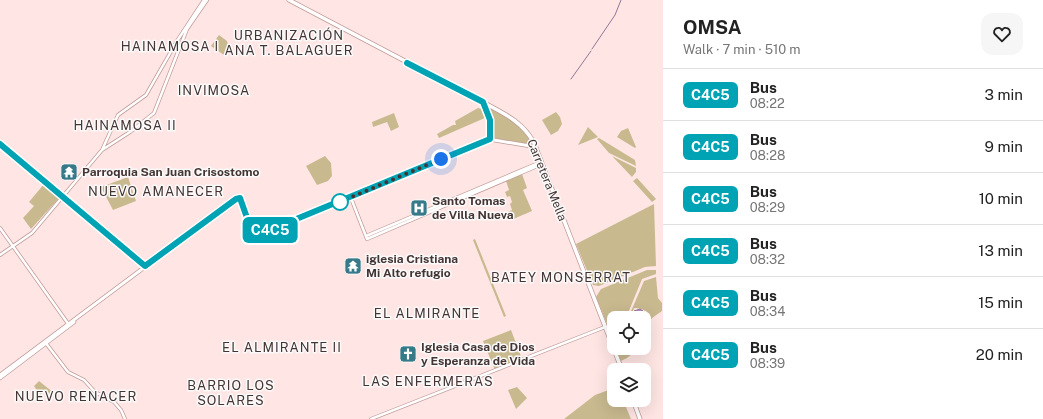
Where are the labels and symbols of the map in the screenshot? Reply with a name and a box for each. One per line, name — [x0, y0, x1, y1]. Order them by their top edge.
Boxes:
district label: URBANIZACIÓN ANA T. BALAGUER — [224, 27, 354, 58]
district label: HAINAMOSA I — [121, 39, 219, 54]
district label: INVIMOSA — [178, 83, 250, 98]
district label: HAINAMOSA II — [73, 118, 177, 133]
street label: Carretera Mella — [524, 137, 570, 223]
your location — [431, 149, 451, 169]
temple icon: Parroquia San Juan Crisostomo — [59, 162, 79, 182]
place label: Parroquia San Juan Crisostomo — [82, 165, 260, 179]
district label: NUEVO AMANECER — [88, 184, 224, 199]
unlabelled marker — [331, 193, 349, 211]
place label: Santo Tomas de Villa Nueva — [432, 194, 514, 222]
hospital icon: Santo Tomas de Villa Nueva — [409, 198, 429, 218]
line badge: C4C5 — [242, 217, 298, 243]
place label: iglesia Cristiana Mi Alto refugio — [366, 252, 458, 280]
temple icon: iglesia Cristiana Mi Alto refugio — [343, 256, 363, 276]
district label: BATEY MONSERRAT — [491, 270, 631, 285]
district label: EL ALMIRANTE — [374, 306, 480, 321]
district label: EL ALMIRANTE II — [222, 340, 342, 355]
place label: Iglesia Casa de Dios y Esperanza de Vida — [421, 340, 535, 368]
church icon: Iglesia Casa de Dios y Esperanza de Vida — [398, 344, 418, 364]
district label: LAS ENFERMERAS — [362, 374, 494, 389]
district label: BARRIO LOS SOLARES — [187, 378, 275, 408]
district label: NUEVO RENACER — [15, 389, 137, 404]

